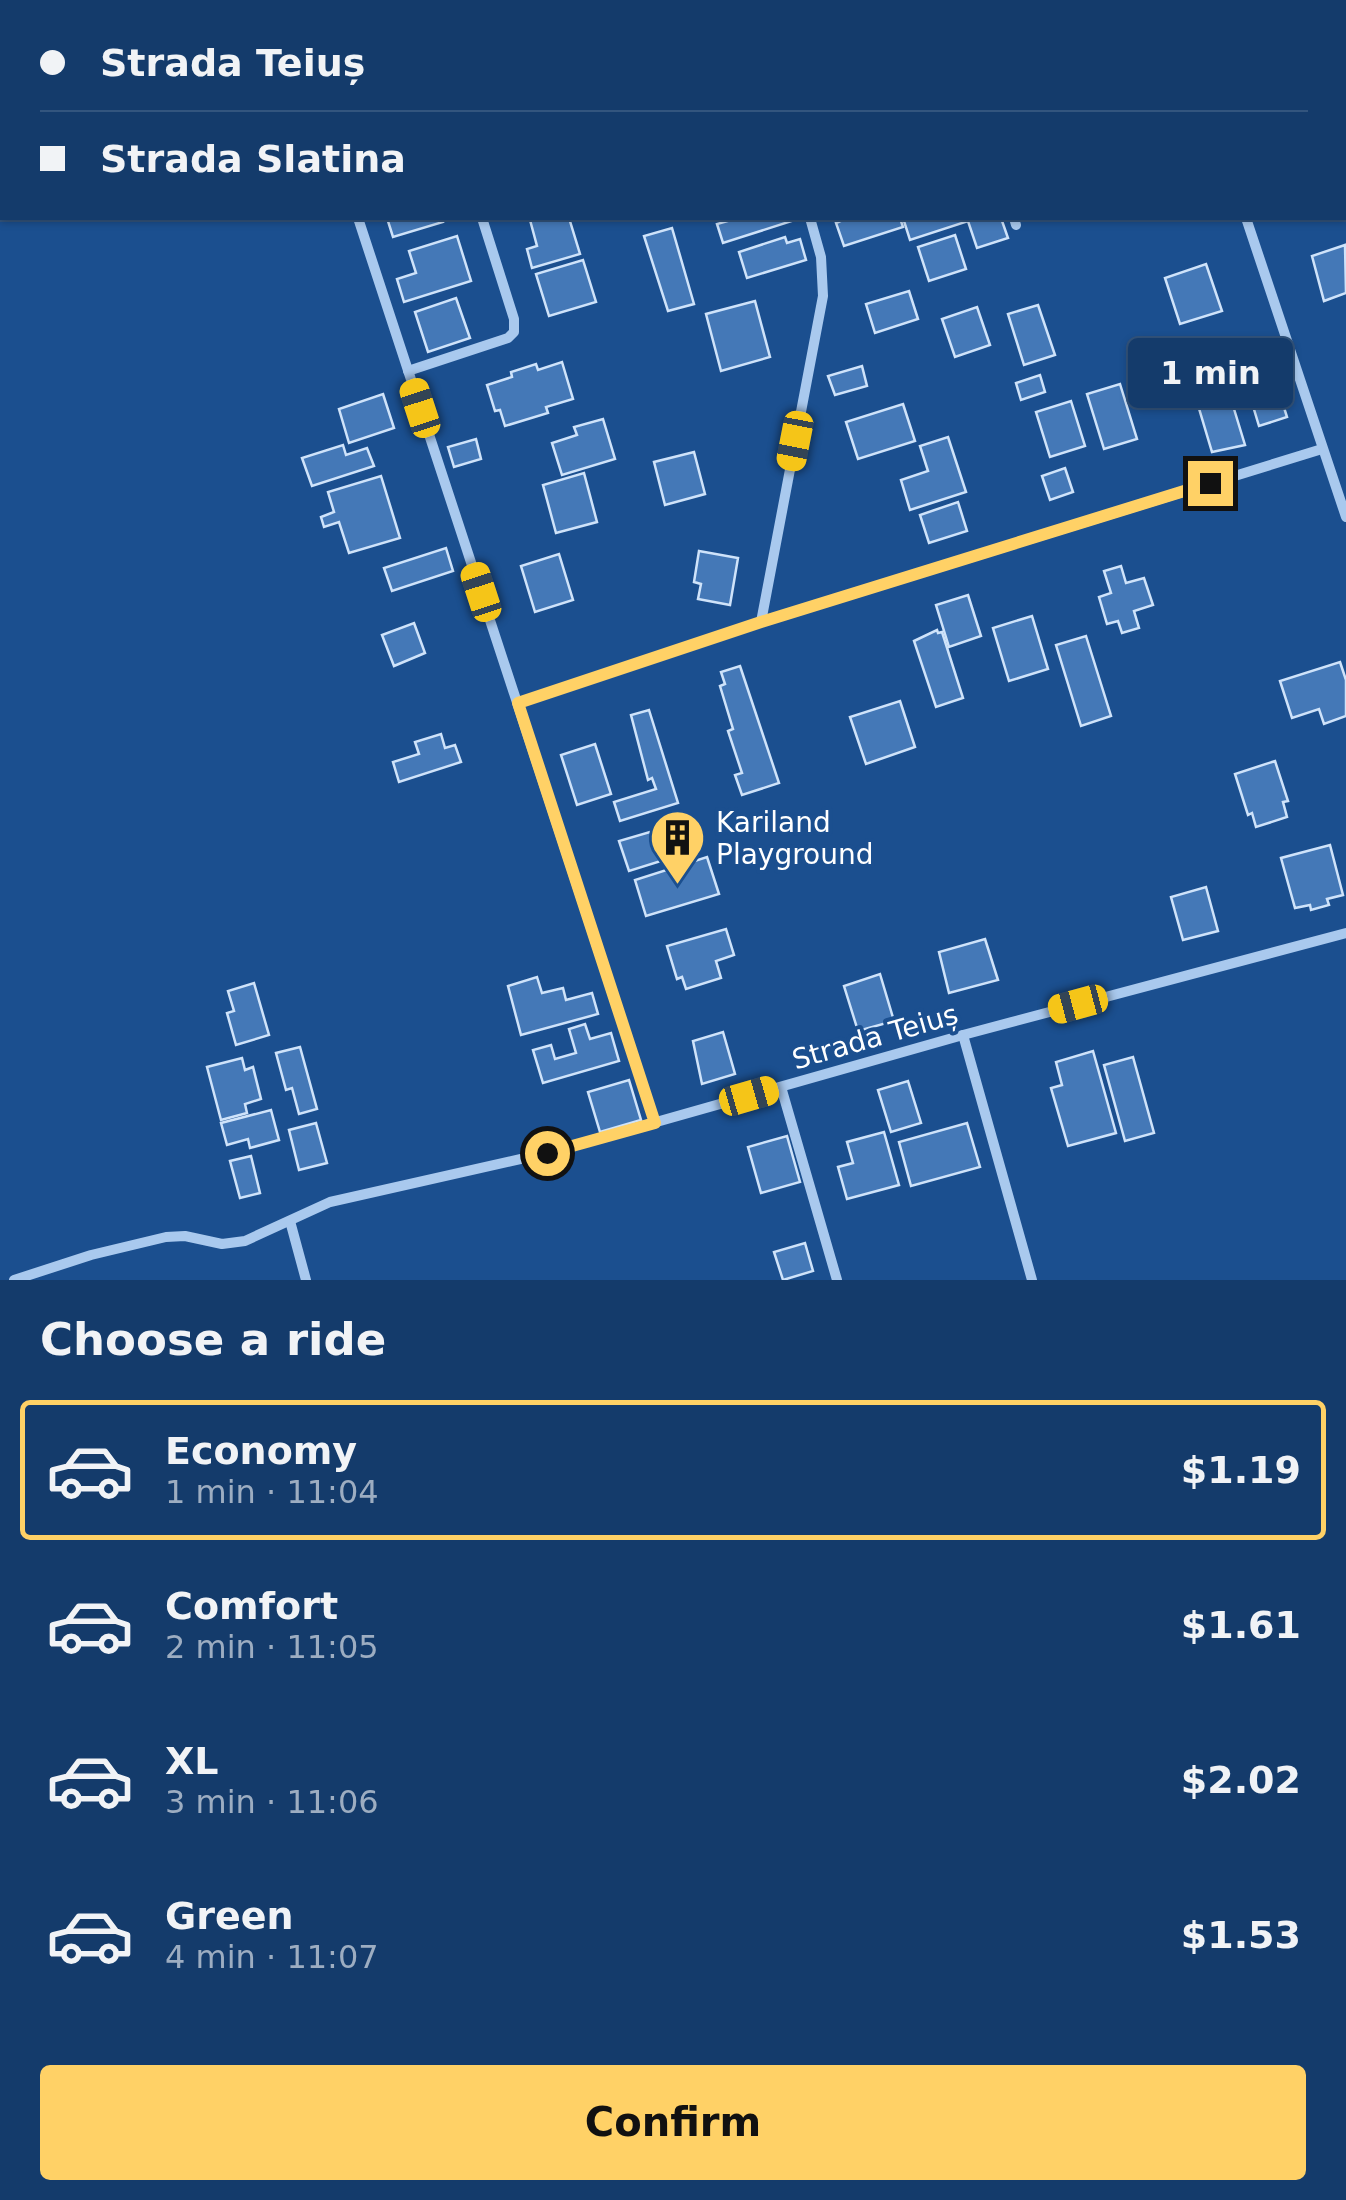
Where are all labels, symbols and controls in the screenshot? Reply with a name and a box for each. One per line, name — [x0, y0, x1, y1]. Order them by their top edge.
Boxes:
text: Strada Teiuș — [100, 41, 365, 85]
text: Strada Slatina — [100, 137, 406, 181]
callout: 1 min — [1128, 338, 1292, 408]
text: 1 min — [1160, 354, 1261, 392]
car — [396, 375, 444, 441]
car — [775, 409, 815, 473]
route end — [1188, 461, 1233, 506]
car — [457, 559, 505, 625]
place label: Kariland Playground — [716, 806, 873, 871]
building icon: Kariland Playground — [647, 808, 707, 887]
car — [1045, 982, 1111, 1026]
street label: Strada Teiuș — [788, 998, 962, 1076]
car — [716, 1073, 782, 1119]
route start — [525, 1131, 570, 1176]
text: Choose a ride — [40, 1313, 386, 1366]
icon: car — [45, 1425, 135, 1515]
text: Economy — [165, 1429, 357, 1473]
text: $1.19 — [1181, 1448, 1301, 1492]
text: 1 min · 11:04 — [165, 1473, 379, 1511]
icon: car — [45, 1580, 135, 1670]
text: Comfort — [165, 1584, 338, 1628]
text: $1.61 — [1181, 1603, 1301, 1647]
text: 2 min · 11:05 — [165, 1628, 379, 1666]
icon: car — [45, 1735, 135, 1825]
text: XL — [165, 1739, 219, 1783]
text: $2.02 — [1181, 1758, 1301, 1802]
text: 3 min · 11:06 — [165, 1783, 379, 1821]
icon: car — [45, 1890, 135, 1980]
text: Green — [165, 1894, 294, 1938]
text: $1.53 — [1181, 1913, 1301, 1957]
text: 4 min · 11:07 — [165, 1938, 379, 1976]
button: Confirm — [40, 2065, 1306, 2180]

